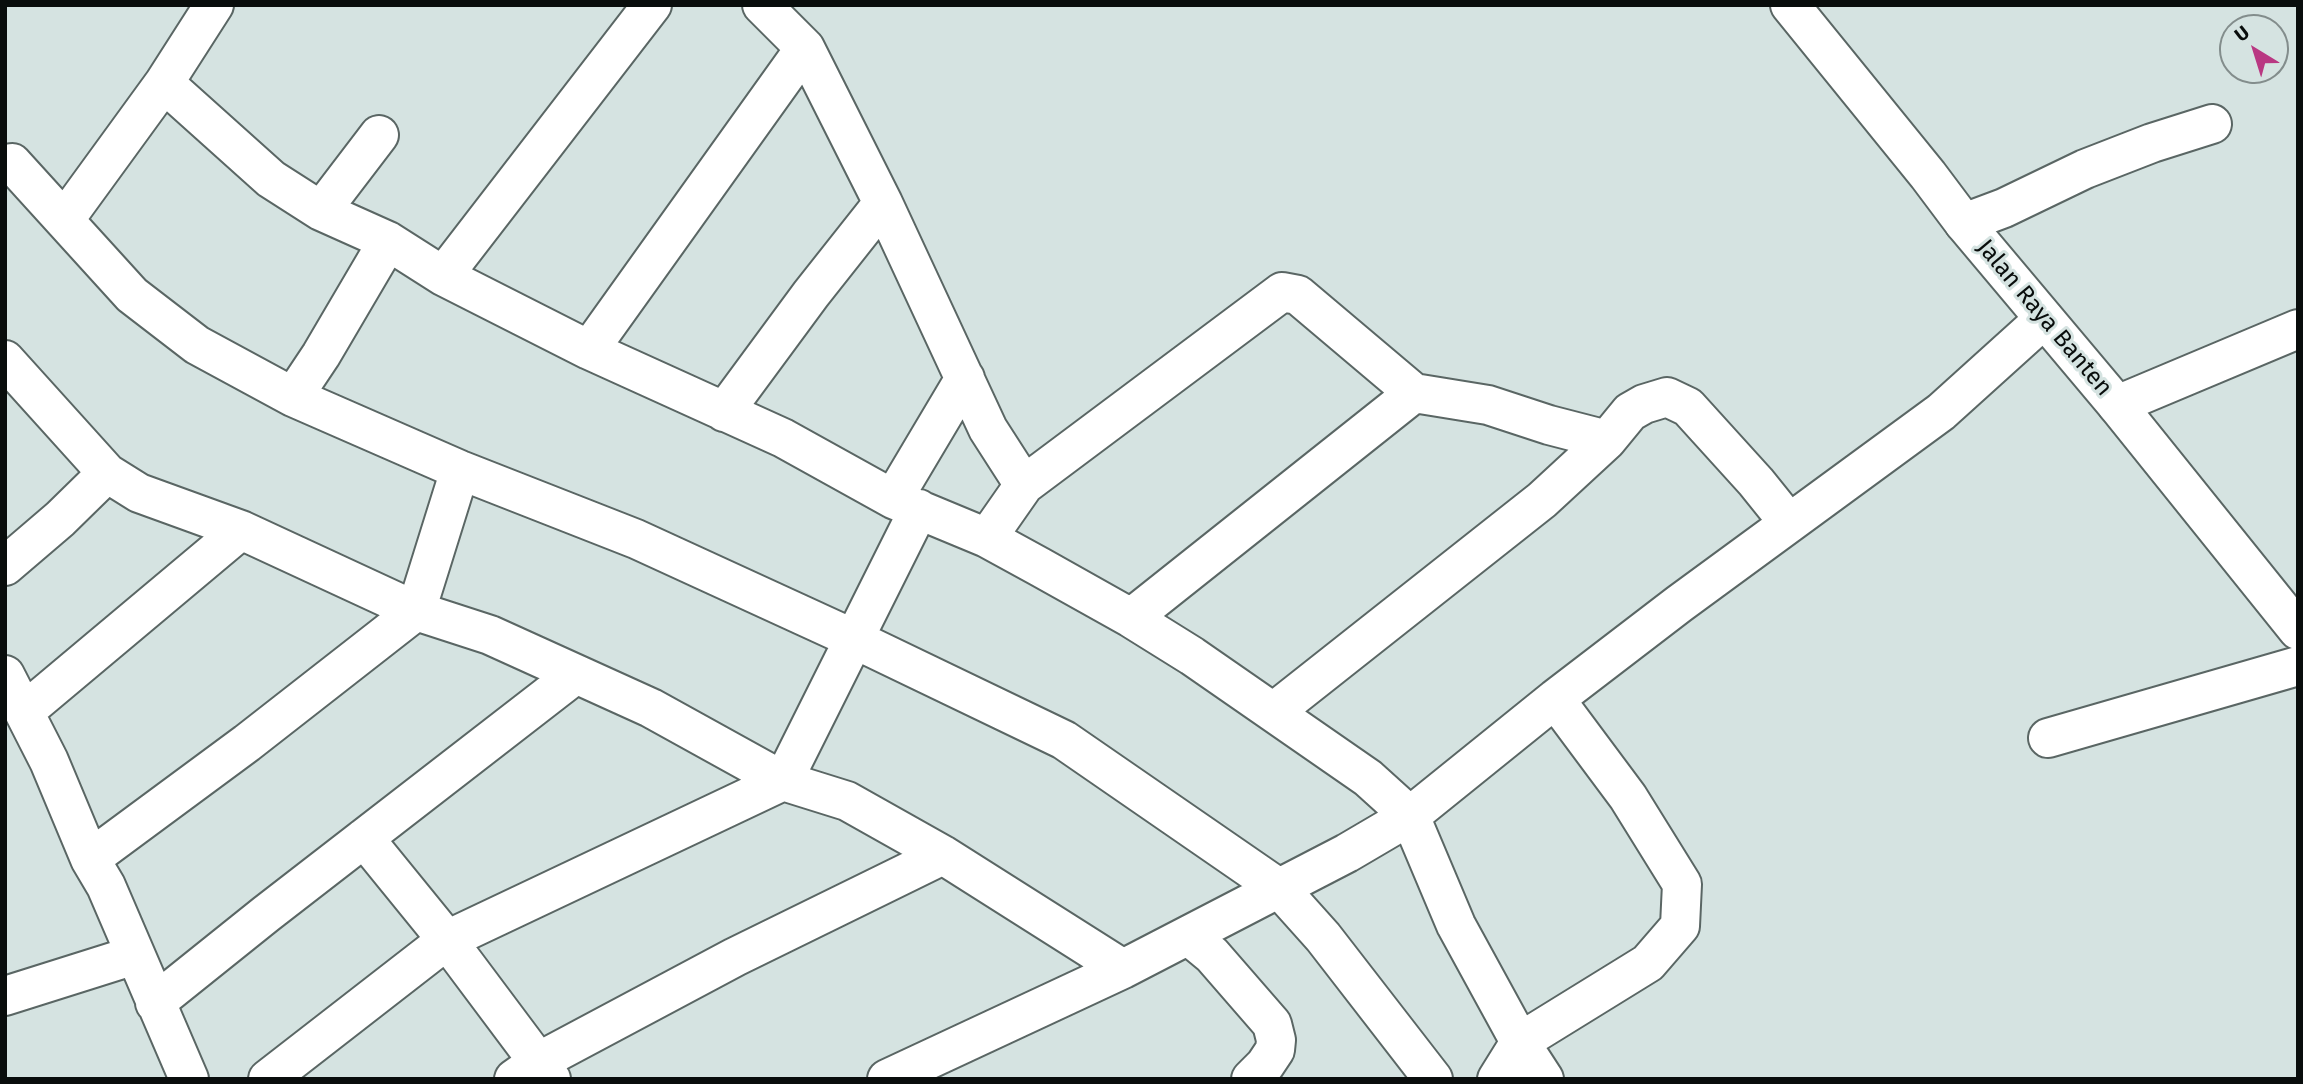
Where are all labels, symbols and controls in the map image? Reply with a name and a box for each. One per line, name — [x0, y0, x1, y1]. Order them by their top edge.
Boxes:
north arrow — [2219, 14, 2289, 84]
text: U — [2230, 21, 2254, 47]
street label: Jalan Raya Banten — [1970, 234, 2118, 402]

